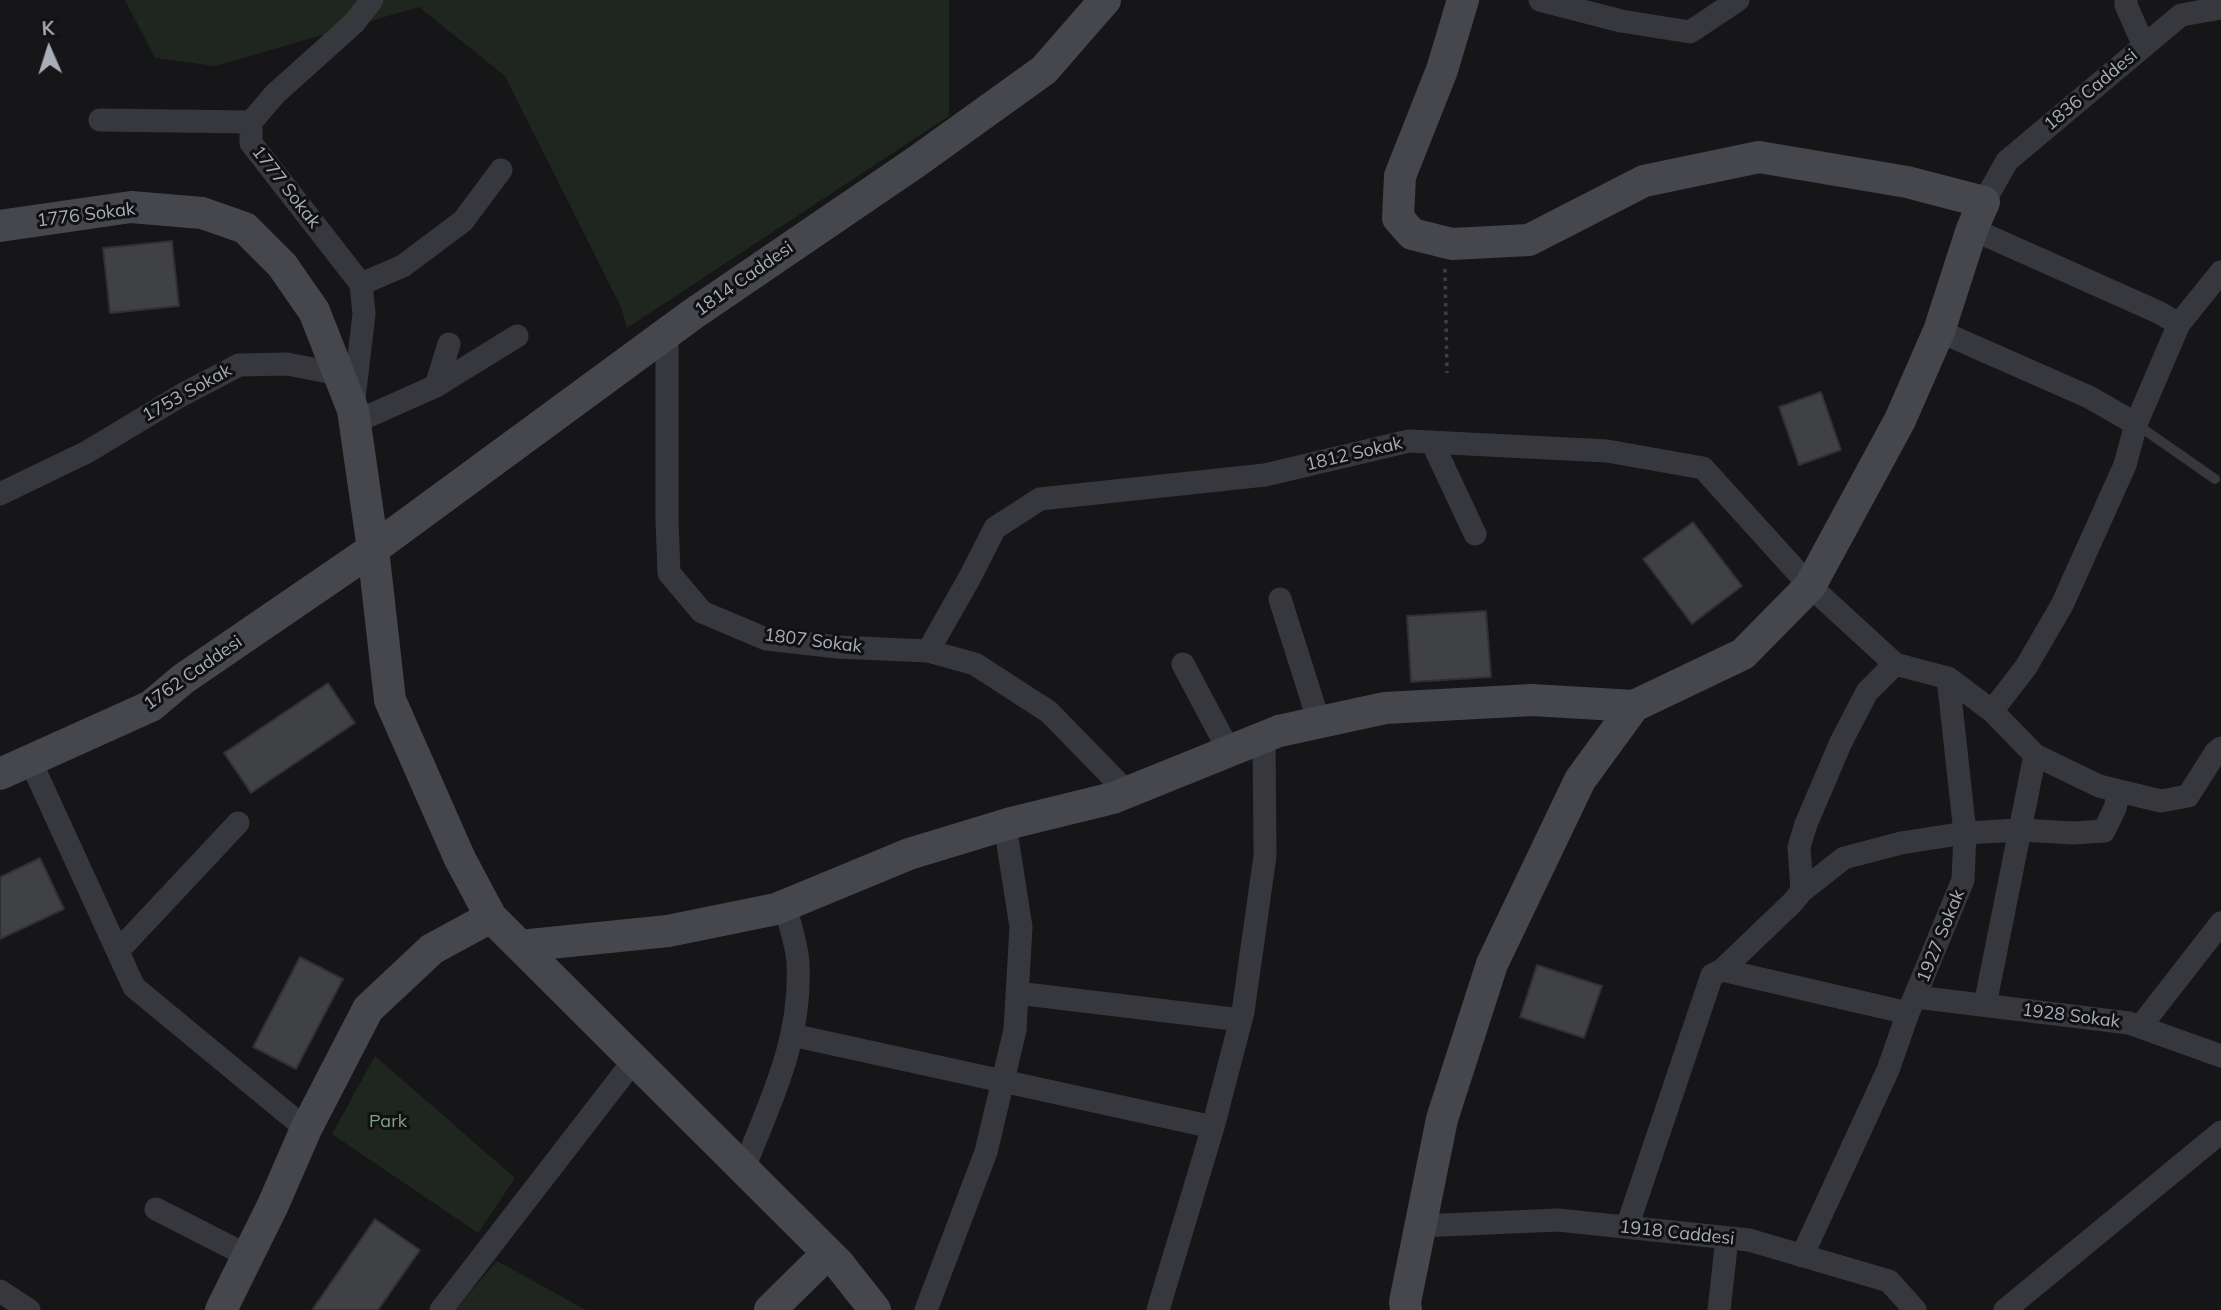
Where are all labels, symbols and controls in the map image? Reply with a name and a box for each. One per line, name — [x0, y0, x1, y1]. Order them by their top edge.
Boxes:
north arrow — [14, 14, 84, 84]
text: K — [41, 16, 55, 40]
street label: 1836 Caddesi — [2040, 45, 2142, 135]
street label: 1777 Sokak — [247, 141, 325, 233]
street label: 1776 Sokak — [36, 198, 136, 232]
street label: 1814 Caddesi — [691, 237, 797, 321]
street label: 1753 Sokak — [139, 360, 235, 426]
street label: 1812 Sokak — [1304, 432, 1404, 476]
street label: 1807 Sokak — [763, 624, 863, 658]
street label: 1762 Caddesi — [140, 631, 246, 715]
street label: 1927 Sokak — [1913, 886, 1969, 986]
street label: 1928 Sokak — [2021, 999, 2121, 1033]
park label: Park — [369, 1111, 407, 1133]
street label: 1918 Caddesi — [1619, 1216, 1735, 1250]

